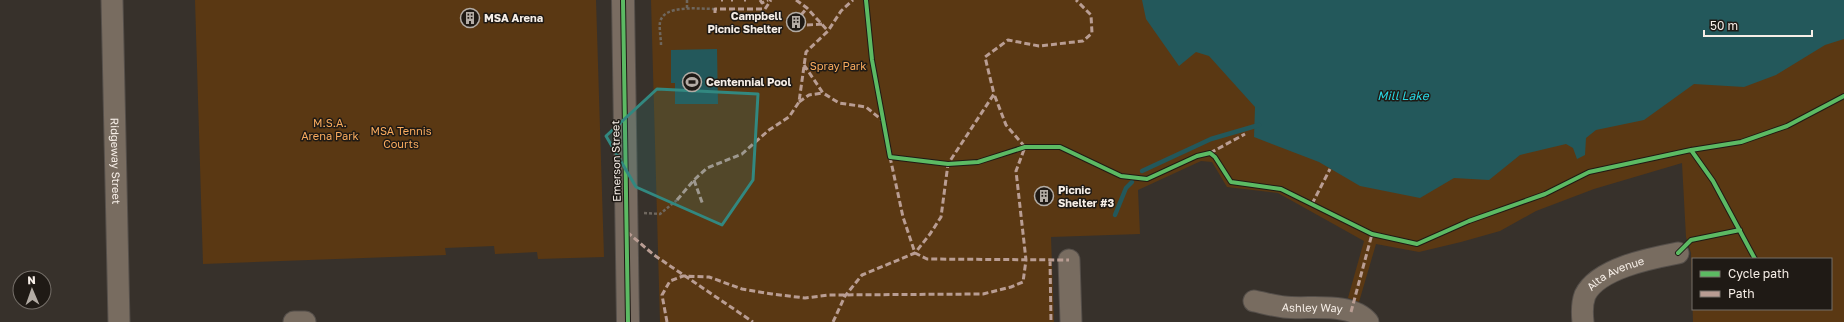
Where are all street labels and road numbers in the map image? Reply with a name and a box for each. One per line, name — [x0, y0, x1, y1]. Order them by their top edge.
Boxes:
street label: Ridgeway Street — [109, 118, 123, 204]
street label: Emerson Street — [608, 120, 623, 202]
street label: Alta Avenue — [1584, 254, 1645, 293]
street label: Ashley Way — [1281, 300, 1344, 315]

